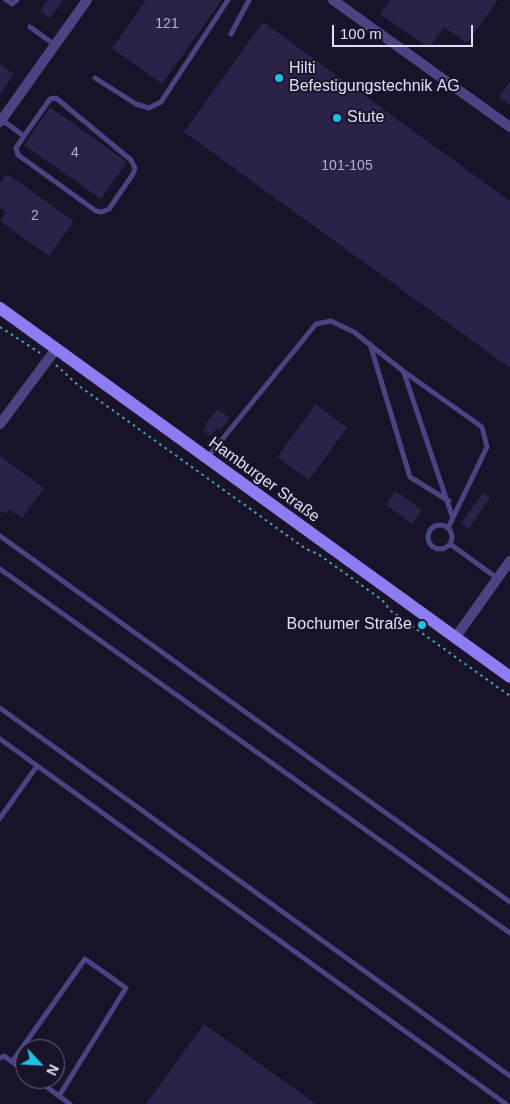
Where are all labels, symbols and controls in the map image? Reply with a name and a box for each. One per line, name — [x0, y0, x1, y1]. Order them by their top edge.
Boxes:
scale bar — [335, 15, 476, 47]
house number: 121 — [155, 16, 179, 32]
text: 100 m — [340, 25, 382, 42]
place label: Hilti Befestigungstechnik AG — [289, 59, 460, 97]
marker: Hilti Befestigungstechnik AG — [273, 72, 285, 84]
place label: Stute — [347, 108, 384, 128]
marker: Stute — [331, 112, 343, 124]
house number: 4 — [71, 145, 79, 161]
house number: 101-105 — [321, 158, 373, 174]
house number: 2 — [31, 208, 39, 224]
street label: Hamburger Straße — [205, 433, 323, 527]
place label: Bochumer Straße — [287, 615, 412, 635]
marker: Bochumer Straße — [416, 619, 428, 631]
north arrow — [15, 1039, 65, 1089]
text: N — [43, 1062, 62, 1078]

